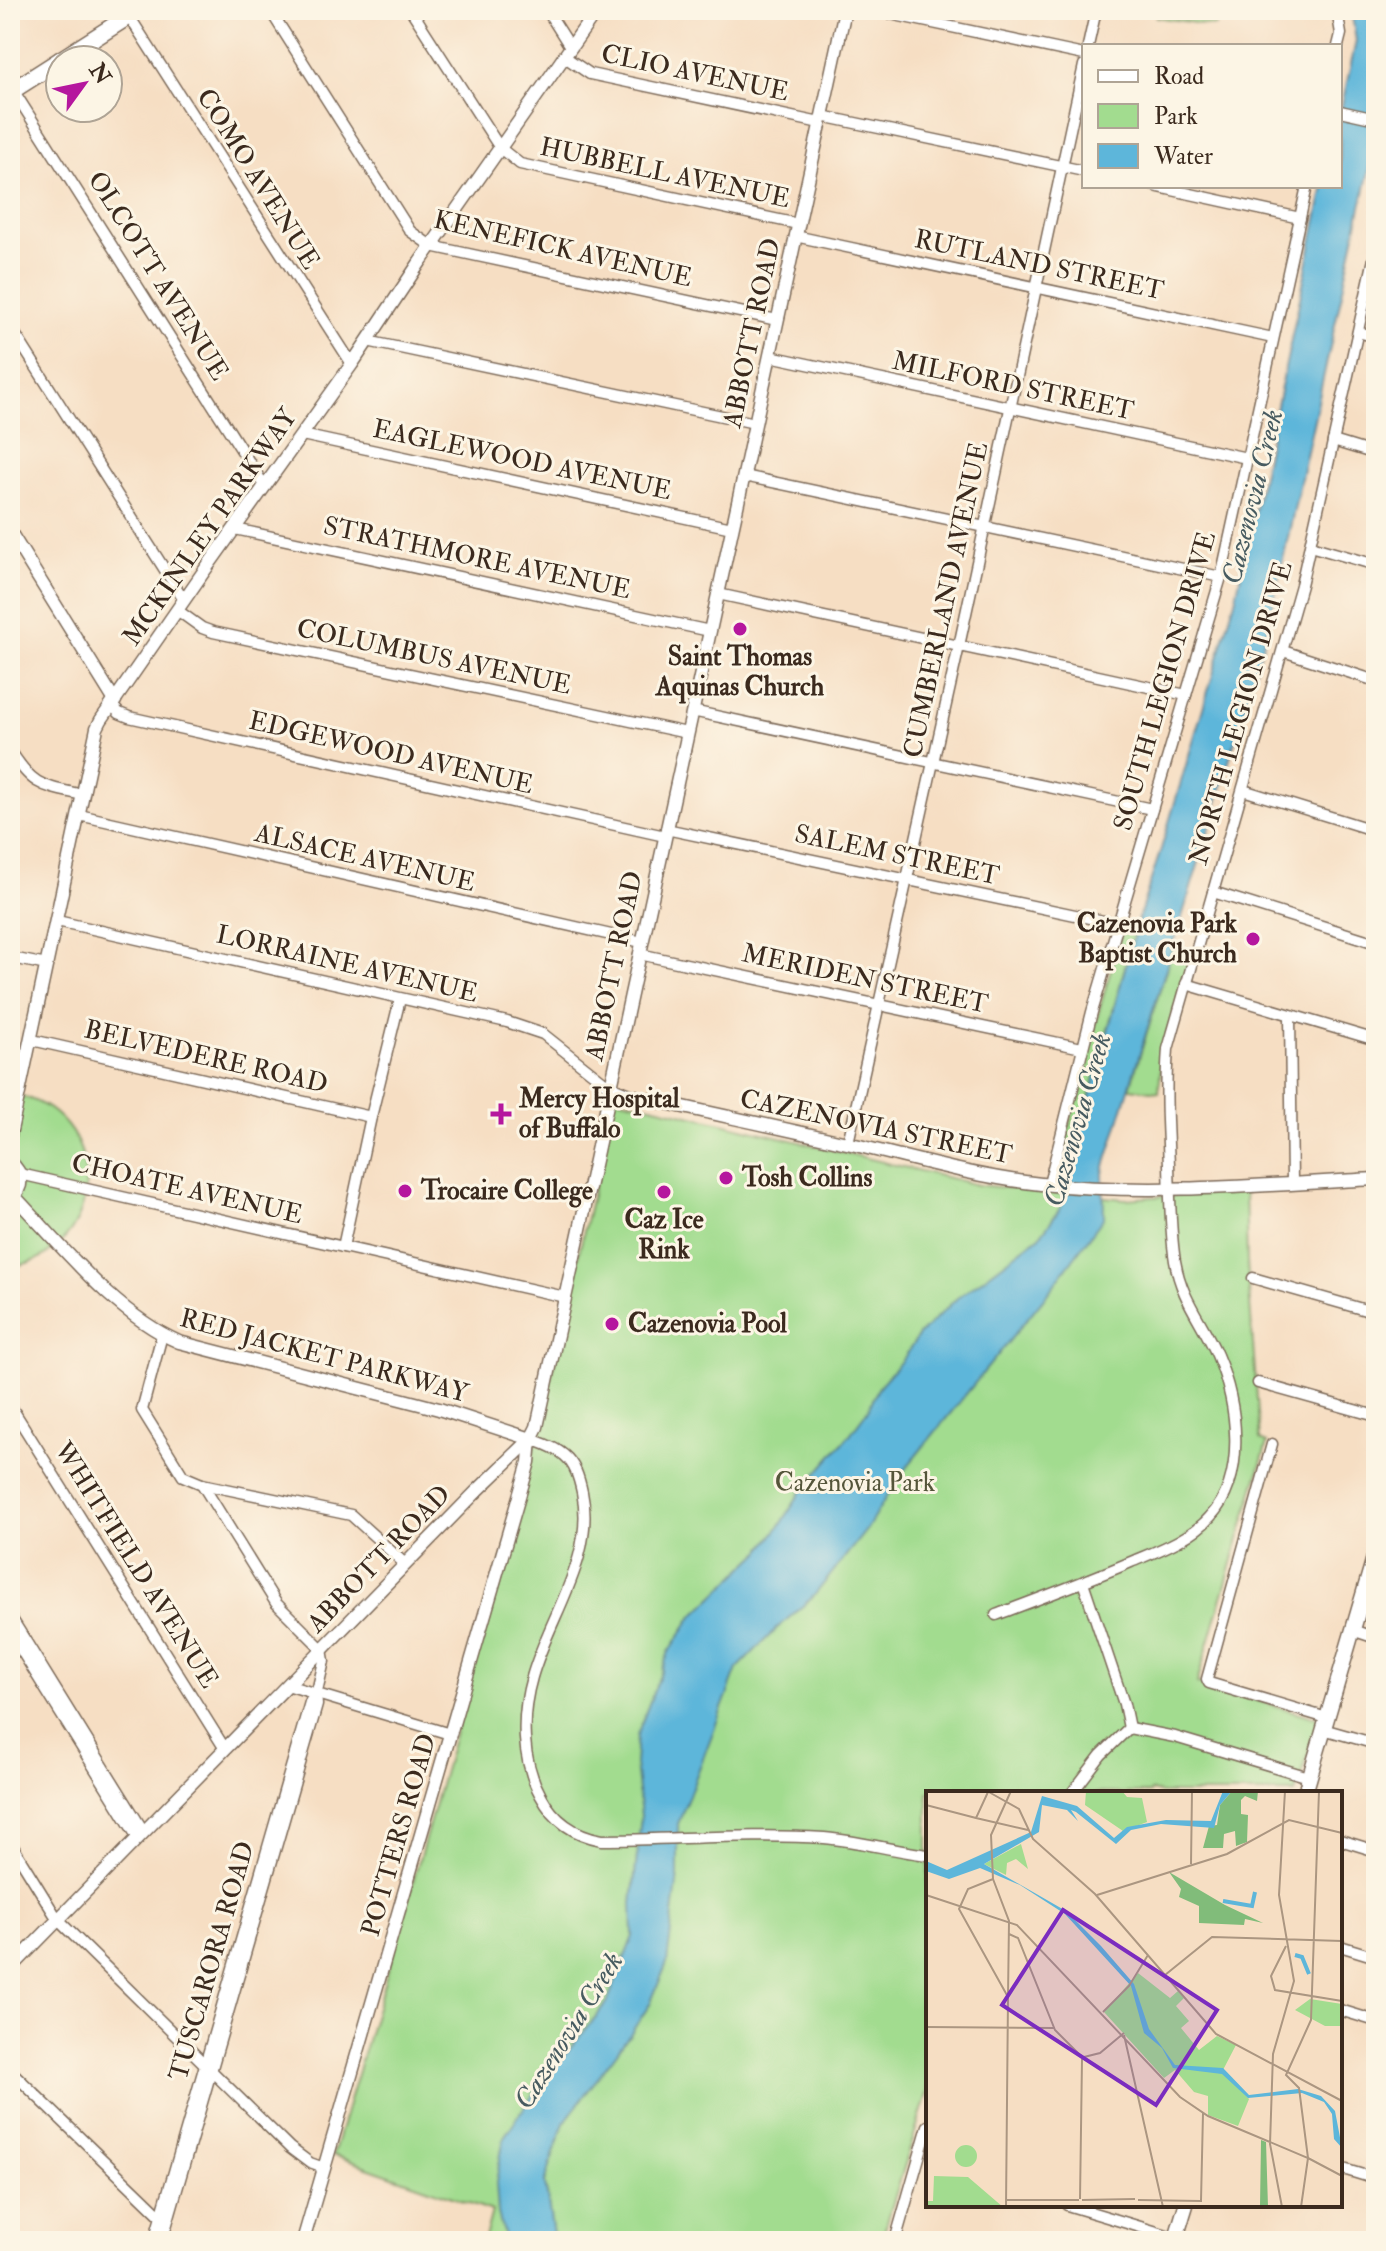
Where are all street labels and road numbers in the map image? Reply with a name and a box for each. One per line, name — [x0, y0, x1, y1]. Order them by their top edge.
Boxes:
street label: CLIO AVENUE — [598, 38, 792, 108]
street label: COMO AVENUE — [190, 83, 326, 275]
street label: HUBBELL AVENUE — [537, 131, 793, 215]
street label: OLCOTT AVENUE — [81, 166, 235, 386]
street label: KENEFICK AVENUE — [431, 204, 695, 294]
street label: RUTLAND STREET — [911, 223, 1167, 307]
street label: ABBOTT ROAD — [716, 235, 788, 432]
street label: MILFORD STREET — [889, 345, 1137, 427]
street label: MCKINLEY PARKWAY — [116, 401, 305, 652]
street label: EAGLEWOOD AVENUE — [370, 413, 674, 507]
street label: CUMBERLAND AVENUE — [897, 439, 995, 761]
street label: STRATHMORE AVENUE — [321, 510, 633, 606]
street label: SOUTH LEGION DRIVE — [1107, 528, 1223, 834]
street label: NORTH LEGION DRIVE — [1182, 558, 1300, 868]
street label: COLUMBUS AVENUE — [294, 612, 574, 702]
street label: EDGEWOOD AVENUE — [246, 705, 536, 801]
street label: ALSACE AVENUE — [251, 817, 478, 899]
street label: SALEM STREET — [792, 818, 1002, 892]
street label: ABBOTT ROAD — [578, 868, 650, 1065]
street label: LORRAINE AVENUE — [213, 918, 481, 1010]
street label: MERIDEN STREET — [739, 937, 991, 1021]
street label: BELVEDERE ROAD — [81, 1013, 331, 1101]
street label: CAZENOVIA STREET — [737, 1083, 1015, 1171]
street label: CHOATE AVENUE — [68, 1147, 306, 1231]
street label: RED JACKET PARKWAY — [176, 1302, 473, 1410]
street label: WHITFIELD AVENUE — [47, 1435, 225, 1694]
street label: ABBOTT ROAD — [300, 1479, 457, 1640]
street label: POTTERS ROAD — [355, 1730, 443, 1940]
street label: TUSCARORA ROAD — [163, 1838, 261, 2084]

